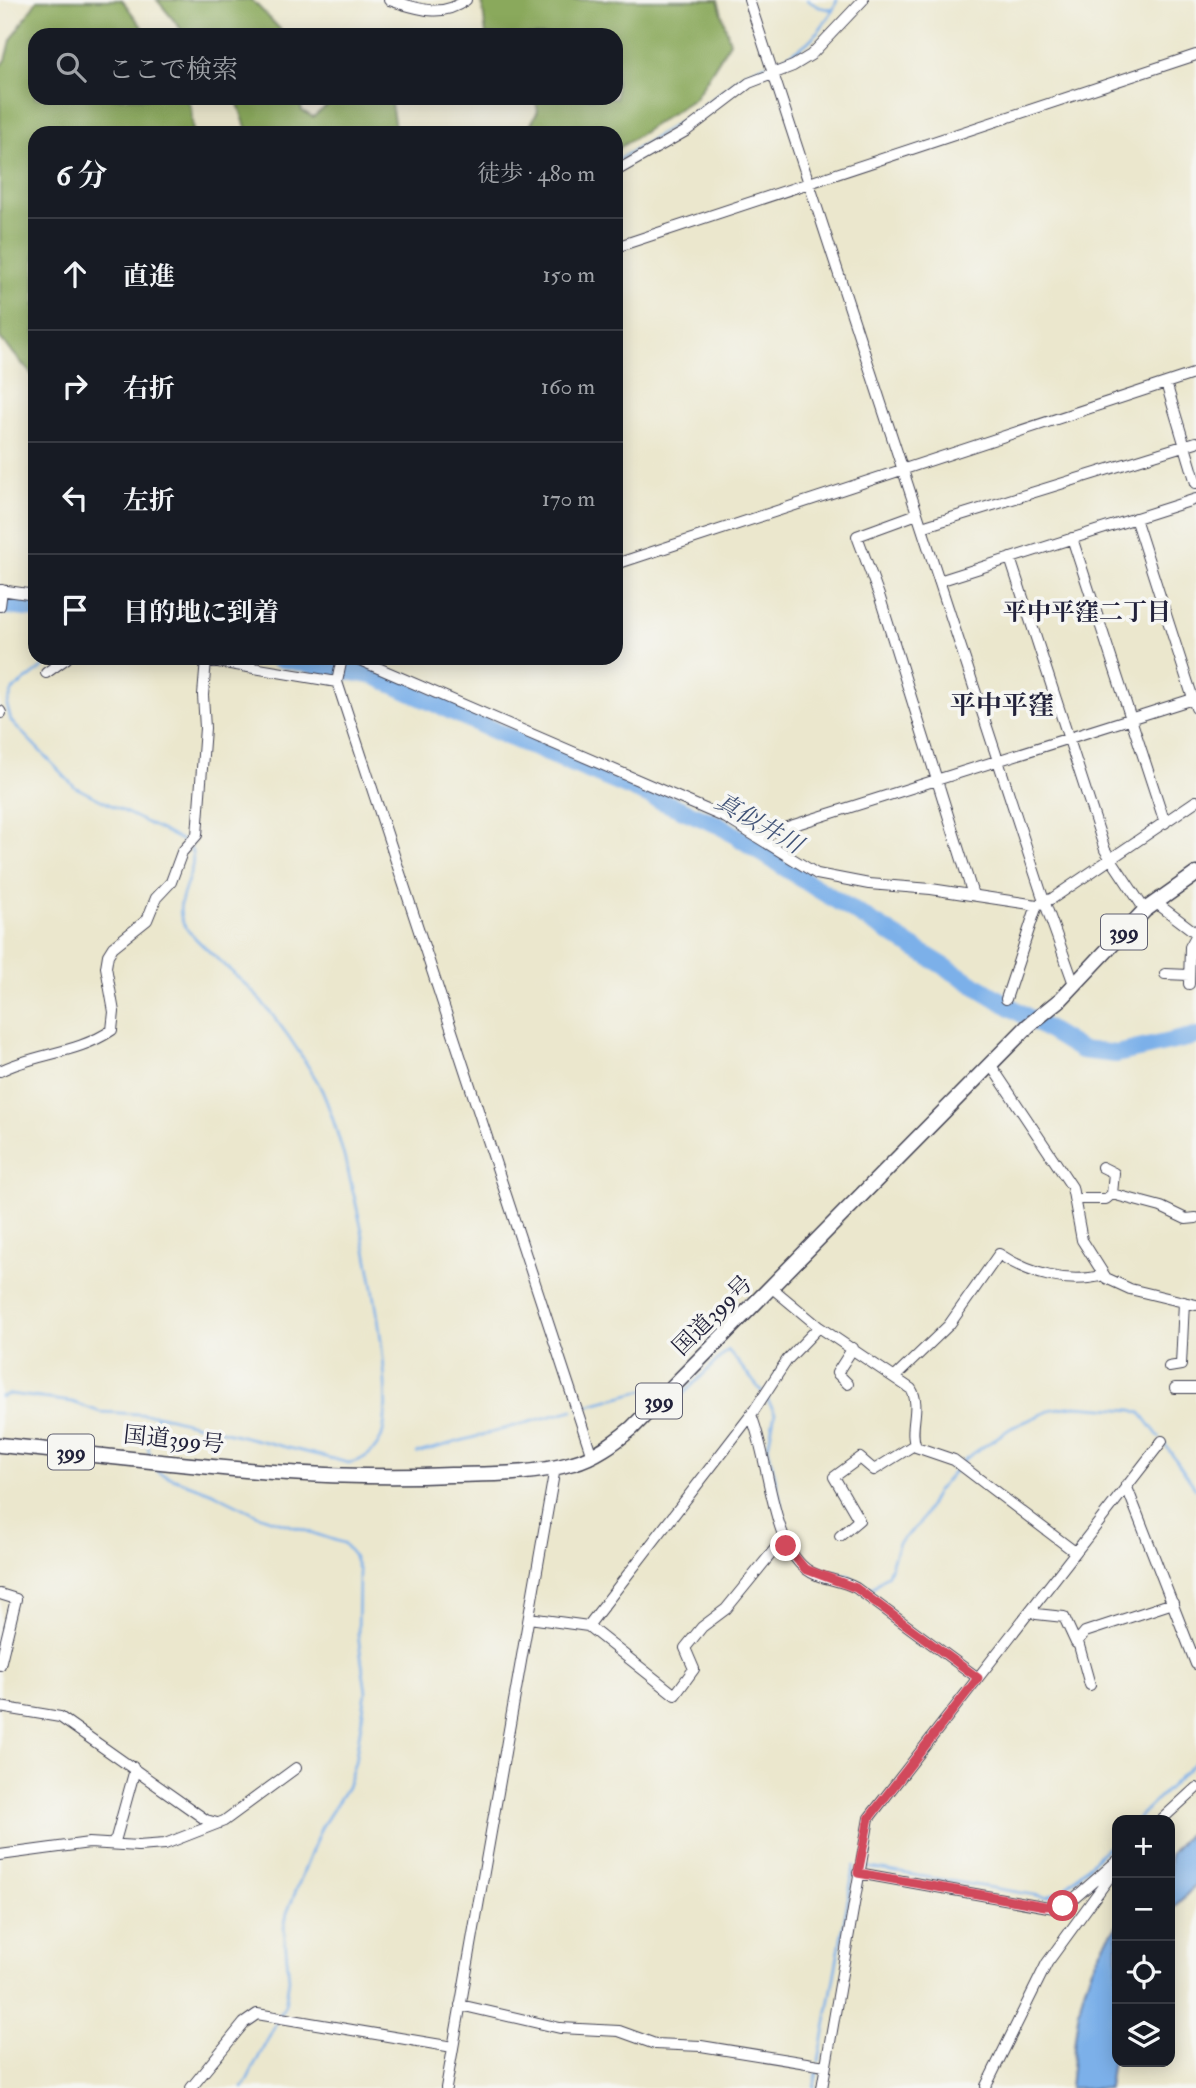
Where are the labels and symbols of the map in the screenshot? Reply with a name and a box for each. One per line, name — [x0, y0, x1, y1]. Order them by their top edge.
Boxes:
district label: 平中平窪二丁目 — [1003, 597, 1171, 628]
district label: 平中平窪 — [950, 690, 1054, 722]
water label: 真似井川 — [709, 786, 811, 862]
road number: 399 — [1101, 914, 1147, 950]
street label: 国道399号 — [666, 1269, 758, 1361]
road number: 399 — [636, 1384, 682, 1418]
street label: 国道399号 — [122, 1420, 226, 1459]
road number: 399 — [48, 1434, 94, 1470]
route end — [770, 1530, 801, 1561]
route start — [1047, 1890, 1078, 1921]

